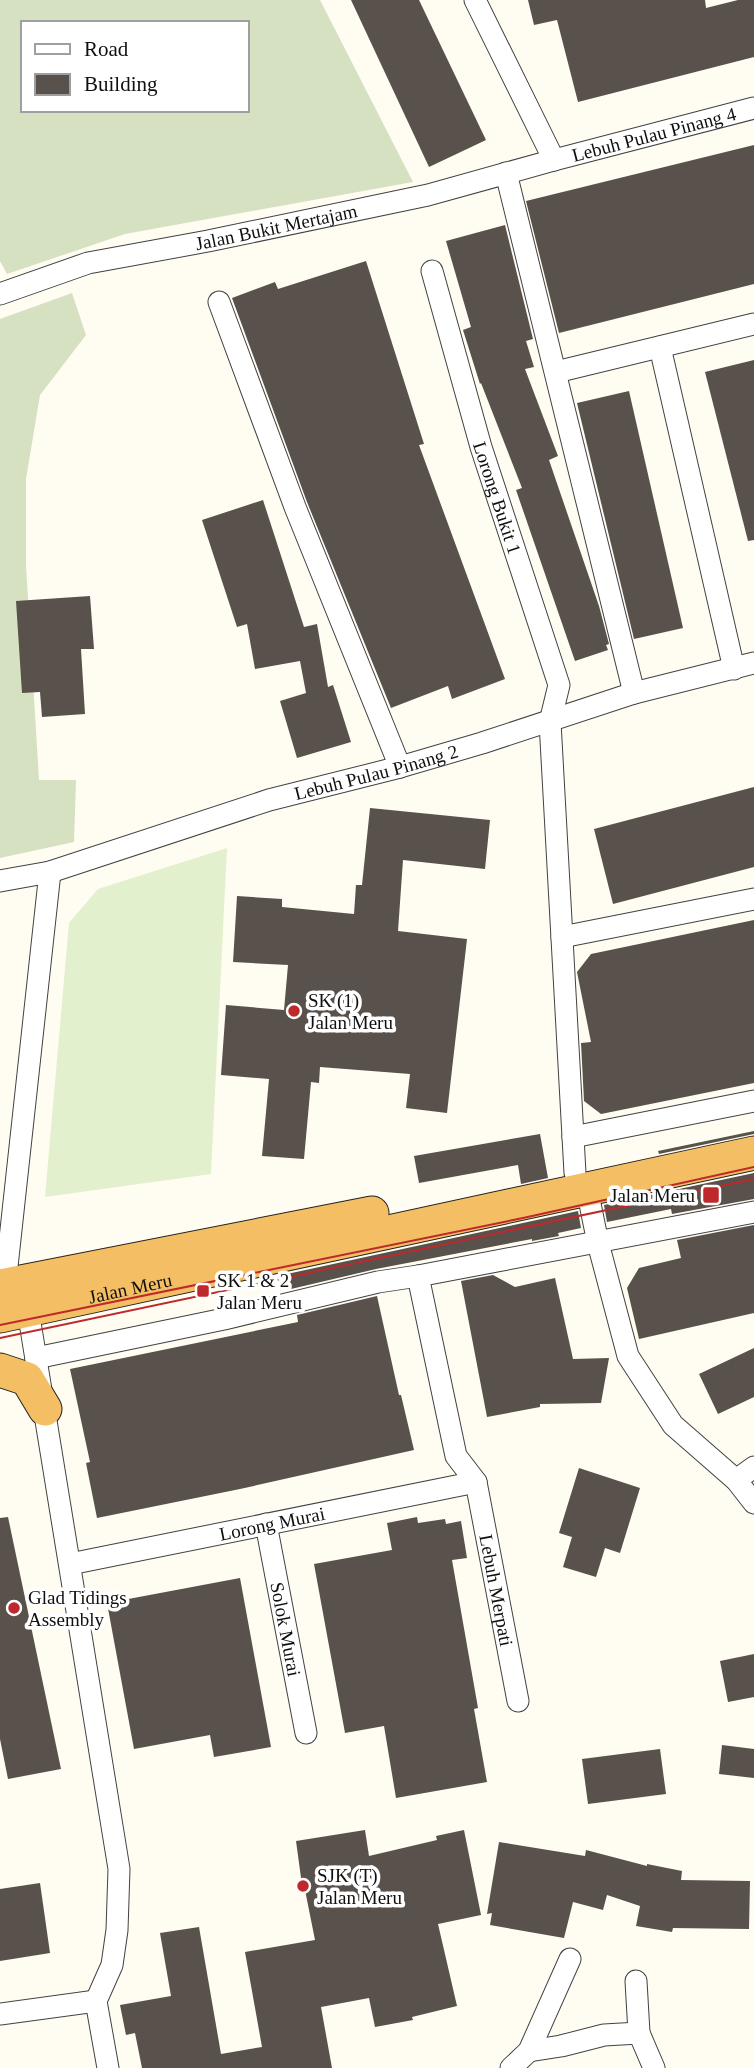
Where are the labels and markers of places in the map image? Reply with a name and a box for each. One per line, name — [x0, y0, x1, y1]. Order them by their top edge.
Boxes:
place label: SK (1) Jalan Meru — [308, 990, 393, 1033]
marker: SK (1) Jalan Meru — [286, 1003, 302, 1019]
place label: Jalan Meru — [610, 1185, 695, 1206]
marker: Jalan Meru — [701, 1185, 721, 1205]
place label: SK 1 & 2 Jalan Meru — [217, 1270, 302, 1313]
marker: SK 1 & 2 Jalan Meru — [195, 1283, 211, 1299]
place label: Glad Tidings Assembly — [28, 1587, 127, 1630]
marker: Glad Tidings Assembly — [6, 1600, 22, 1616]
place label: SJK (T) Jalan Meru — [317, 1865, 402, 1908]
marker: SJK (T) Jalan Meru — [295, 1878, 311, 1894]

